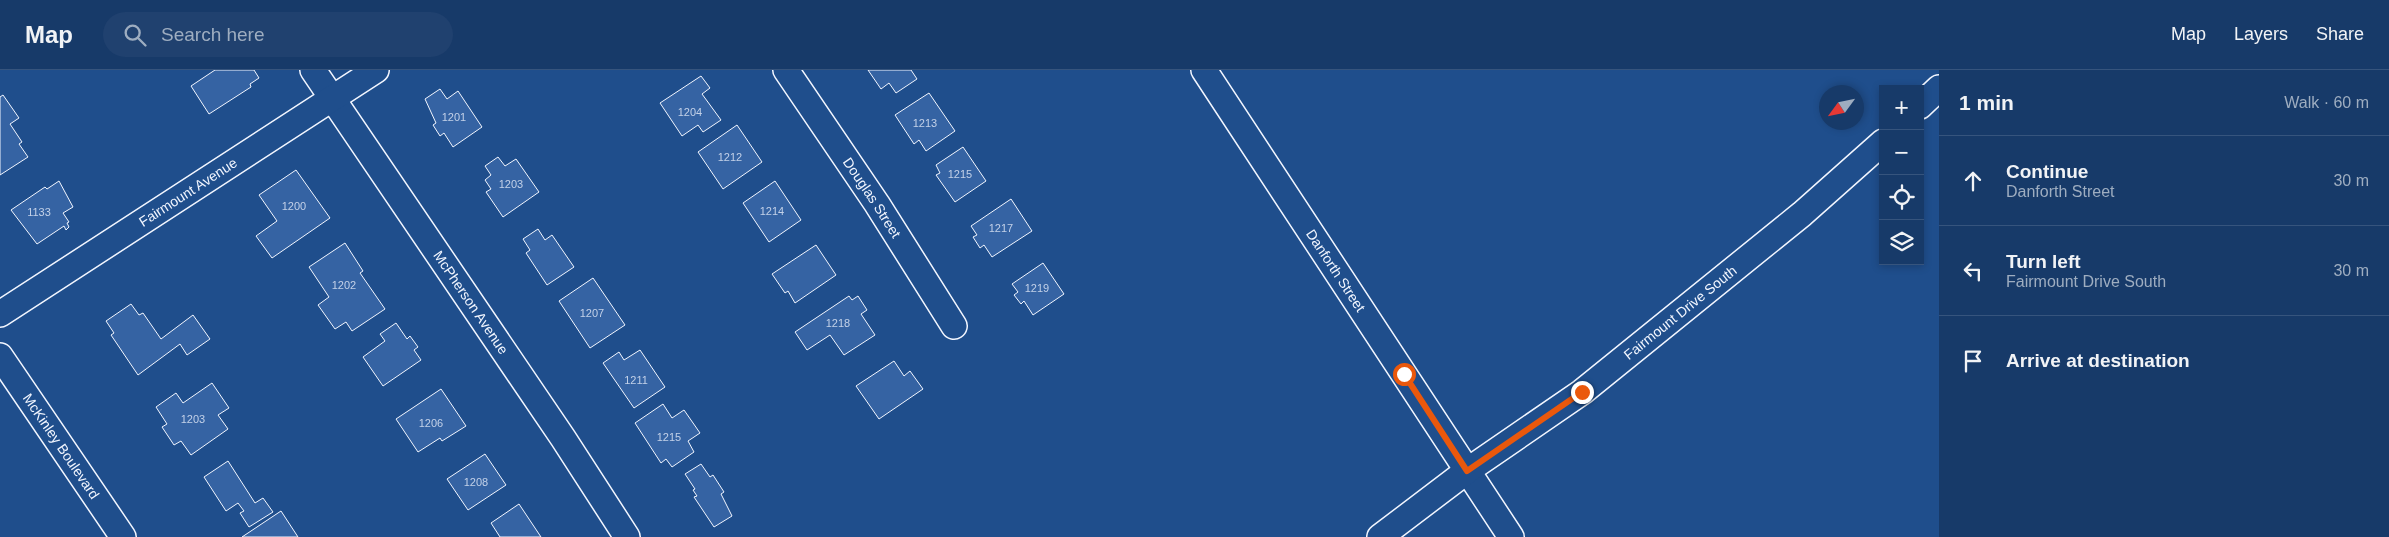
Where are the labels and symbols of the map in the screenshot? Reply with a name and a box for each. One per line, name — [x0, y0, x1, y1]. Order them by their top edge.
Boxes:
north arrow — [1819, 85, 1864, 130]
house number: 1204 — [678, 106, 702, 118]
house number: 1201 — [442, 111, 466, 123]
house number: 1213 — [913, 117, 937, 129]
house number: 1212 — [718, 151, 742, 163]
street label: Fairmount Avenue — [136, 154, 240, 230]
street label: Douglas Street — [840, 155, 904, 241]
house number: 1215 — [948, 168, 972, 180]
house number: 1203 — [499, 178, 523, 190]
house number: 1200 — [282, 200, 306, 212]
house number: 1214 — [760, 205, 784, 217]
house number: 1133 — [27, 206, 51, 218]
house number: 1217 — [989, 222, 1013, 234]
street label: Danforth Street — [1303, 226, 1369, 315]
street label: McPherson Avenue — [430, 248, 512, 357]
street label: Fairmount Drive South — [1621, 262, 1740, 363]
house number: 1202 — [332, 279, 356, 291]
house number: 1219 — [1025, 282, 1049, 294]
house number: 1207 — [580, 307, 604, 319]
house number: 1218 — [826, 317, 850, 329]
route start — [1393, 363, 1416, 386]
house number: 1211 — [624, 374, 648, 386]
route end — [1571, 381, 1594, 404]
street label: McKinley Boulevard — [20, 390, 103, 502]
house number: 1203 — [181, 413, 205, 425]
house number: 1206 — [419, 417, 443, 429]
house number: 1215 — [657, 431, 681, 443]
house number: 1208 — [464, 476, 488, 488]

